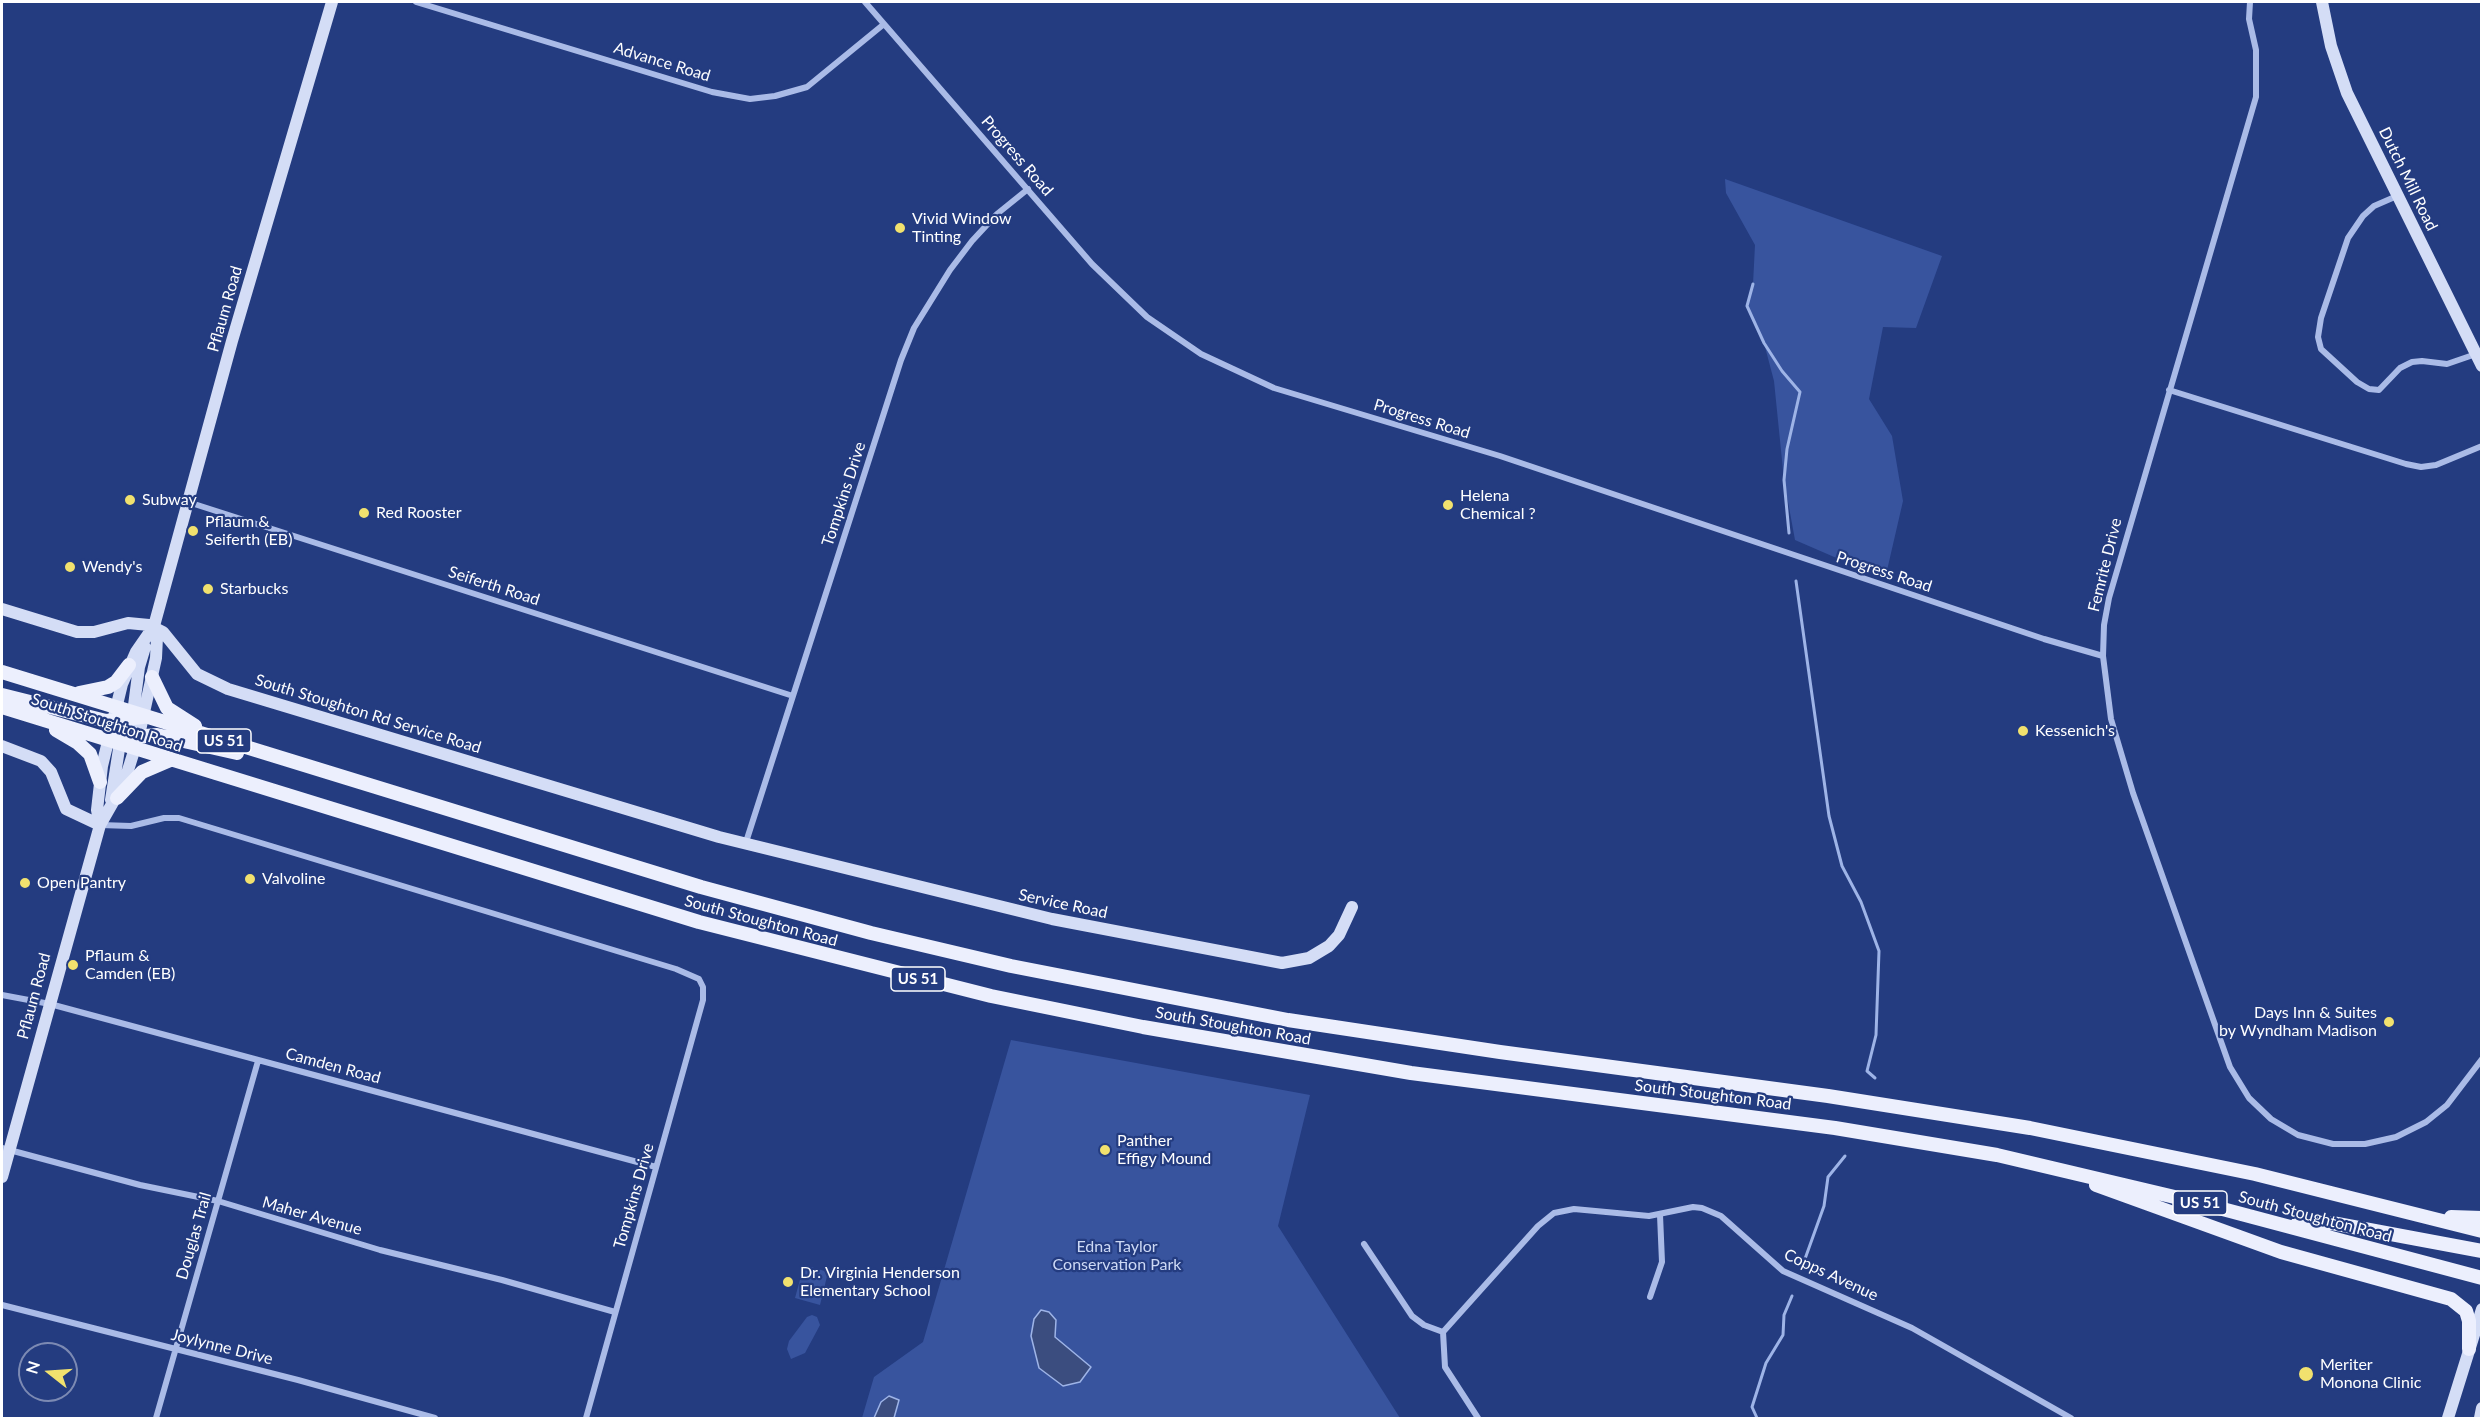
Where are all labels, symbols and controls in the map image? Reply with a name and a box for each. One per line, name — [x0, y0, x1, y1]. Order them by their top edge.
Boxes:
street label: Advance Road — [611, 38, 713, 86]
street label: Progress Road — [977, 112, 1057, 200]
street label: Dutch Mill Road — [2375, 124, 2441, 234]
place label: Vivid Window Tinting — [912, 209, 1012, 247]
marker: Vivid Window Tinting — [893, 221, 907, 235]
street label: Pflaum Road — [204, 264, 246, 354]
street label: Progress Road — [1372, 395, 1472, 443]
street label: Tompkins Drive — [818, 439, 870, 549]
place label: Helena Chemical ? — [1460, 486, 1536, 524]
place label: Subway — [142, 490, 197, 510]
marker: Subway — [123, 493, 137, 507]
marker: Helena Chemical ? — [1441, 498, 1455, 512]
place label: Red Rooster — [376, 503, 462, 523]
marker: Red Rooster — [357, 506, 371, 520]
place label: Pflaum & Seiferth (EB) — [205, 512, 292, 550]
street label: Femrite Drive — [2084, 516, 2126, 614]
marker: Pflaum & Seiferth (EB) — [186, 524, 200, 538]
street label: Progress Road — [1834, 547, 1934, 597]
place label: Wendy's — [82, 557, 142, 577]
marker: Wendy's — [63, 560, 77, 574]
street label: Seiferth Road — [446, 562, 542, 610]
place label: Starbucks — [220, 579, 288, 599]
marker: Starbucks — [201, 582, 215, 596]
street label: South Stoughton Rd Service Road — [253, 670, 483, 758]
street label: South Stoughton Road — [29, 689, 185, 757]
place label: Kessenich's — [2035, 721, 2115, 741]
marker: Kessenich's — [2016, 724, 2030, 738]
road number: US 51 — [197, 729, 251, 753]
place label: Valvoline — [262, 869, 325, 889]
marker: Valvoline — [243, 872, 257, 886]
place label: Open Pantry — [37, 873, 126, 893]
marker: Open Pantry — [18, 876, 32, 890]
street label: Service Road — [1017, 885, 1109, 923]
street label: South Stoughton Road — [682, 891, 840, 951]
place label: Pflaum & Camden (EB) — [85, 946, 175, 984]
street label: Pflaum Road — [13, 951, 55, 1041]
marker: Pflaum & Camden (EB) — [66, 958, 80, 972]
road number: US 51 — [891, 967, 945, 991]
street label: South Stoughton Road — [1154, 1003, 1312, 1049]
place label: Days Inn & Suites by Wyndham Madison — [2219, 1003, 2377, 1041]
marker: Days Inn & Suites by Wyndham Madison — [2382, 1015, 2396, 1029]
street label: Camden Road — [283, 1044, 383, 1088]
street label: South Stoughton Road — [1634, 1076, 1792, 1114]
place label: Panther Effigy Mound — [1117, 1131, 1211, 1169]
street label: Tompkins Drive — [610, 1141, 658, 1251]
marker: Panther Effigy Mound — [1098, 1143, 1112, 1157]
street label: South Stoughton Road — [2236, 1187, 2394, 1247]
street label: Douglas Trail — [172, 1190, 216, 1282]
road number: US 51 — [2173, 1191, 2227, 1215]
street label: Maher Avenue — [260, 1193, 364, 1239]
park label: Edna Taylor Conservation Park — [1053, 1237, 1181, 1275]
street label: Copps Avenue — [1781, 1245, 1881, 1305]
place label: Dr. Virginia Henderson Elementary School — [800, 1263, 960, 1301]
marker: Dr. Virginia Henderson Elementary School — [781, 1275, 795, 1289]
street label: Joylynne Drive — [169, 1325, 275, 1369]
north arrow — [18, 1342, 78, 1402]
place label: Meriter Monona Clinic — [2320, 1355, 2421, 1393]
text: N — [21, 1359, 43, 1376]
marker: Meriter Monona Clinic — [2297, 1365, 2315, 1383]

